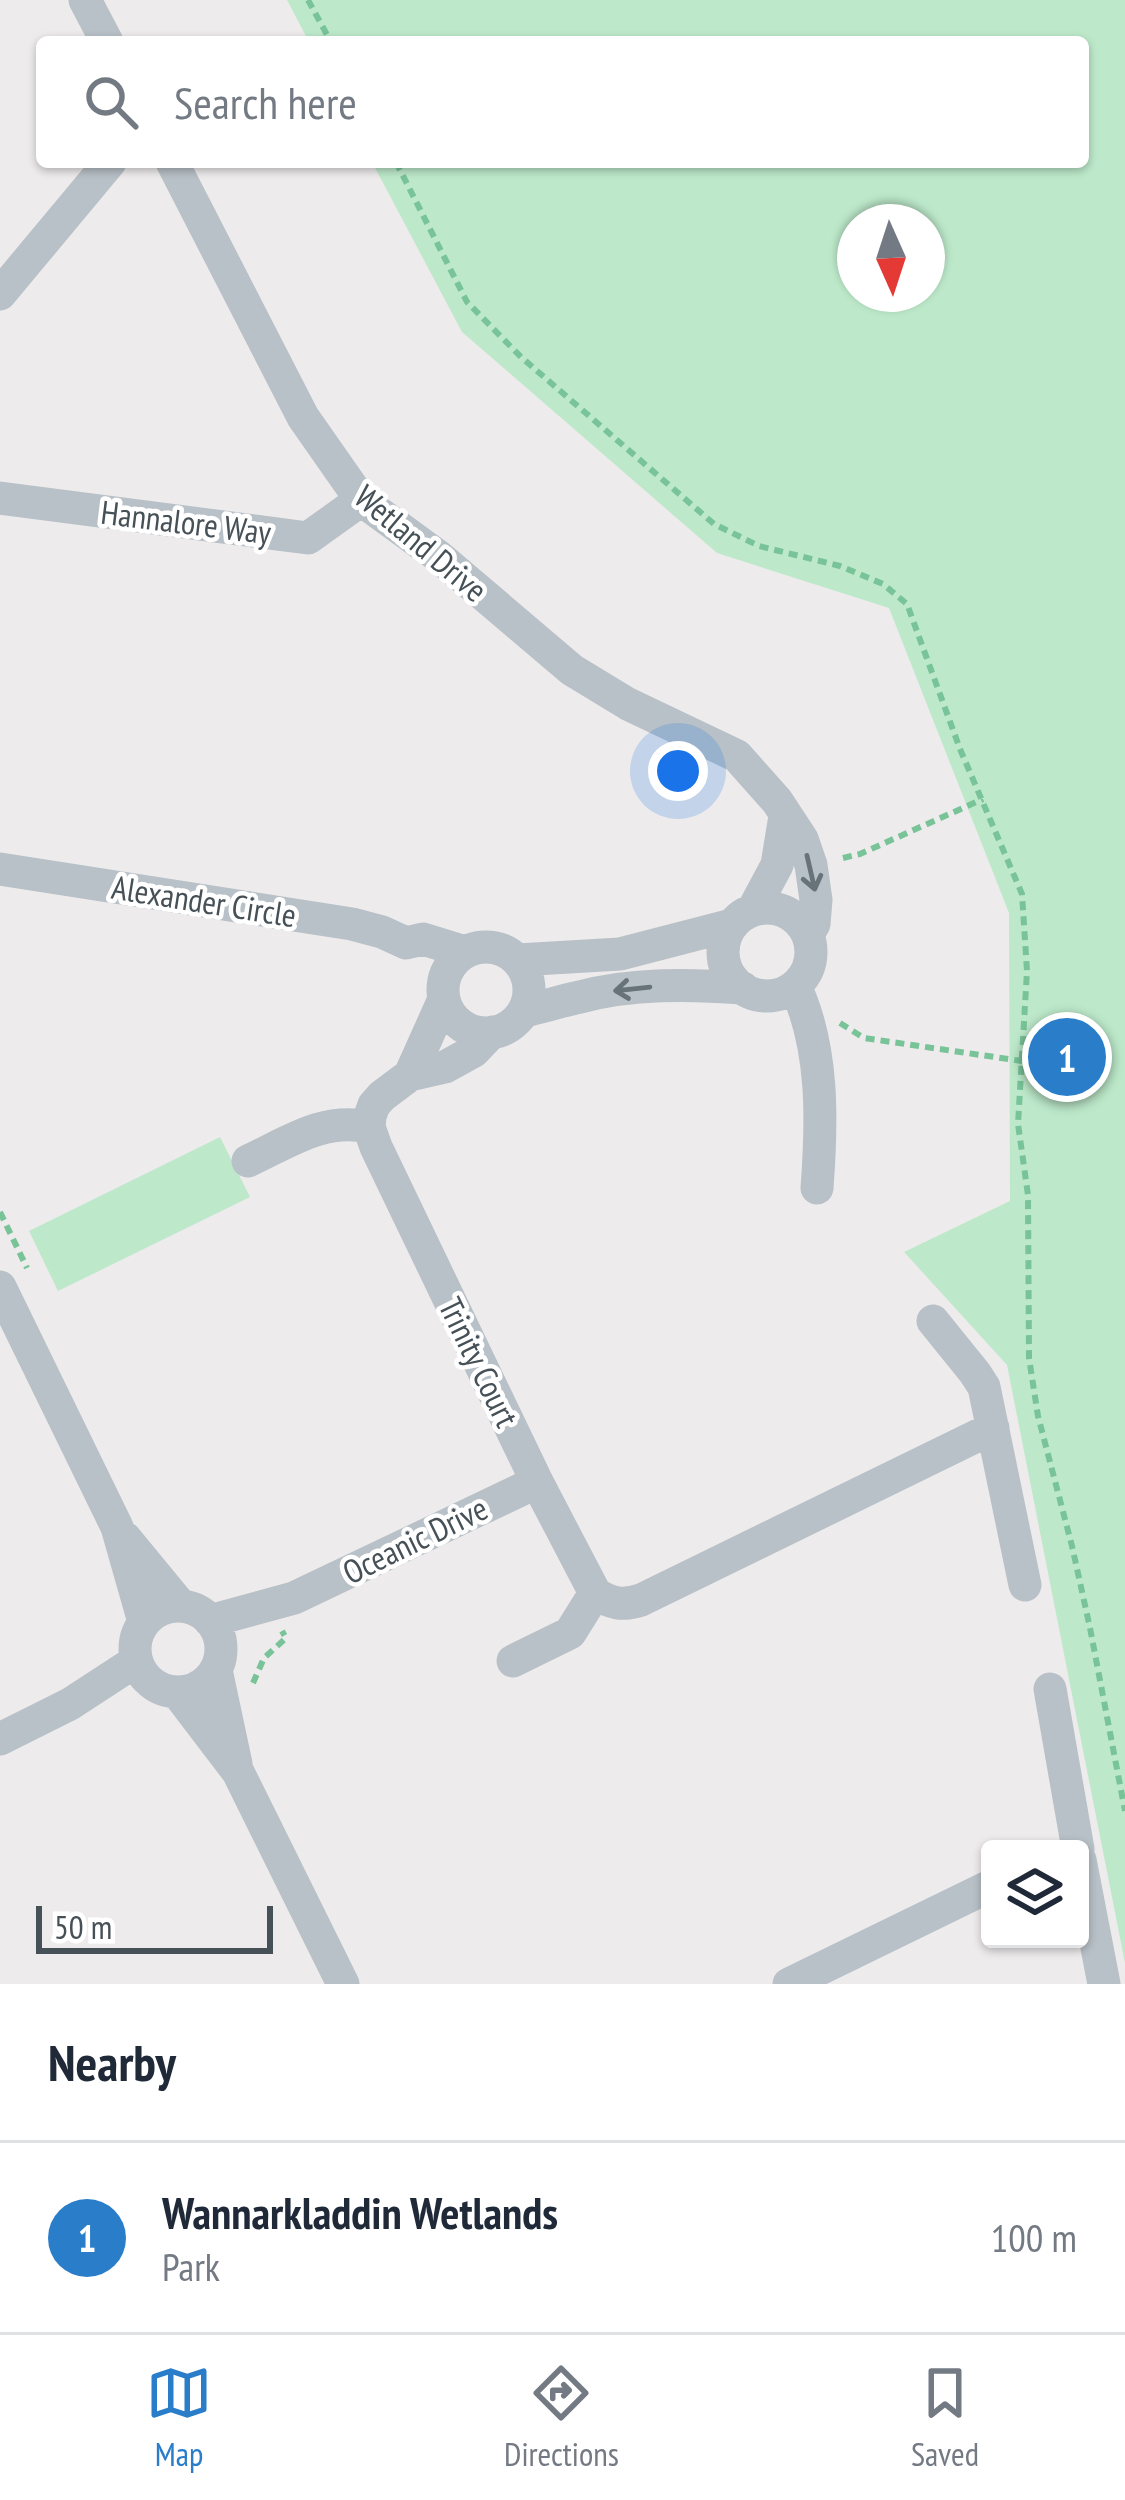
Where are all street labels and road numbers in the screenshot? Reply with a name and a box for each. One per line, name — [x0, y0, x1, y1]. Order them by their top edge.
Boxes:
street label: Wetland Drive — [346, 475, 497, 611]
street label: Hannalore Way — [99, 490, 274, 553]
street label: Alexander Circle — [109, 865, 299, 936]
street label: Trinity Court — [430, 1290, 529, 1434]
street label: Oceanic Drive — [335, 1486, 494, 1593]

